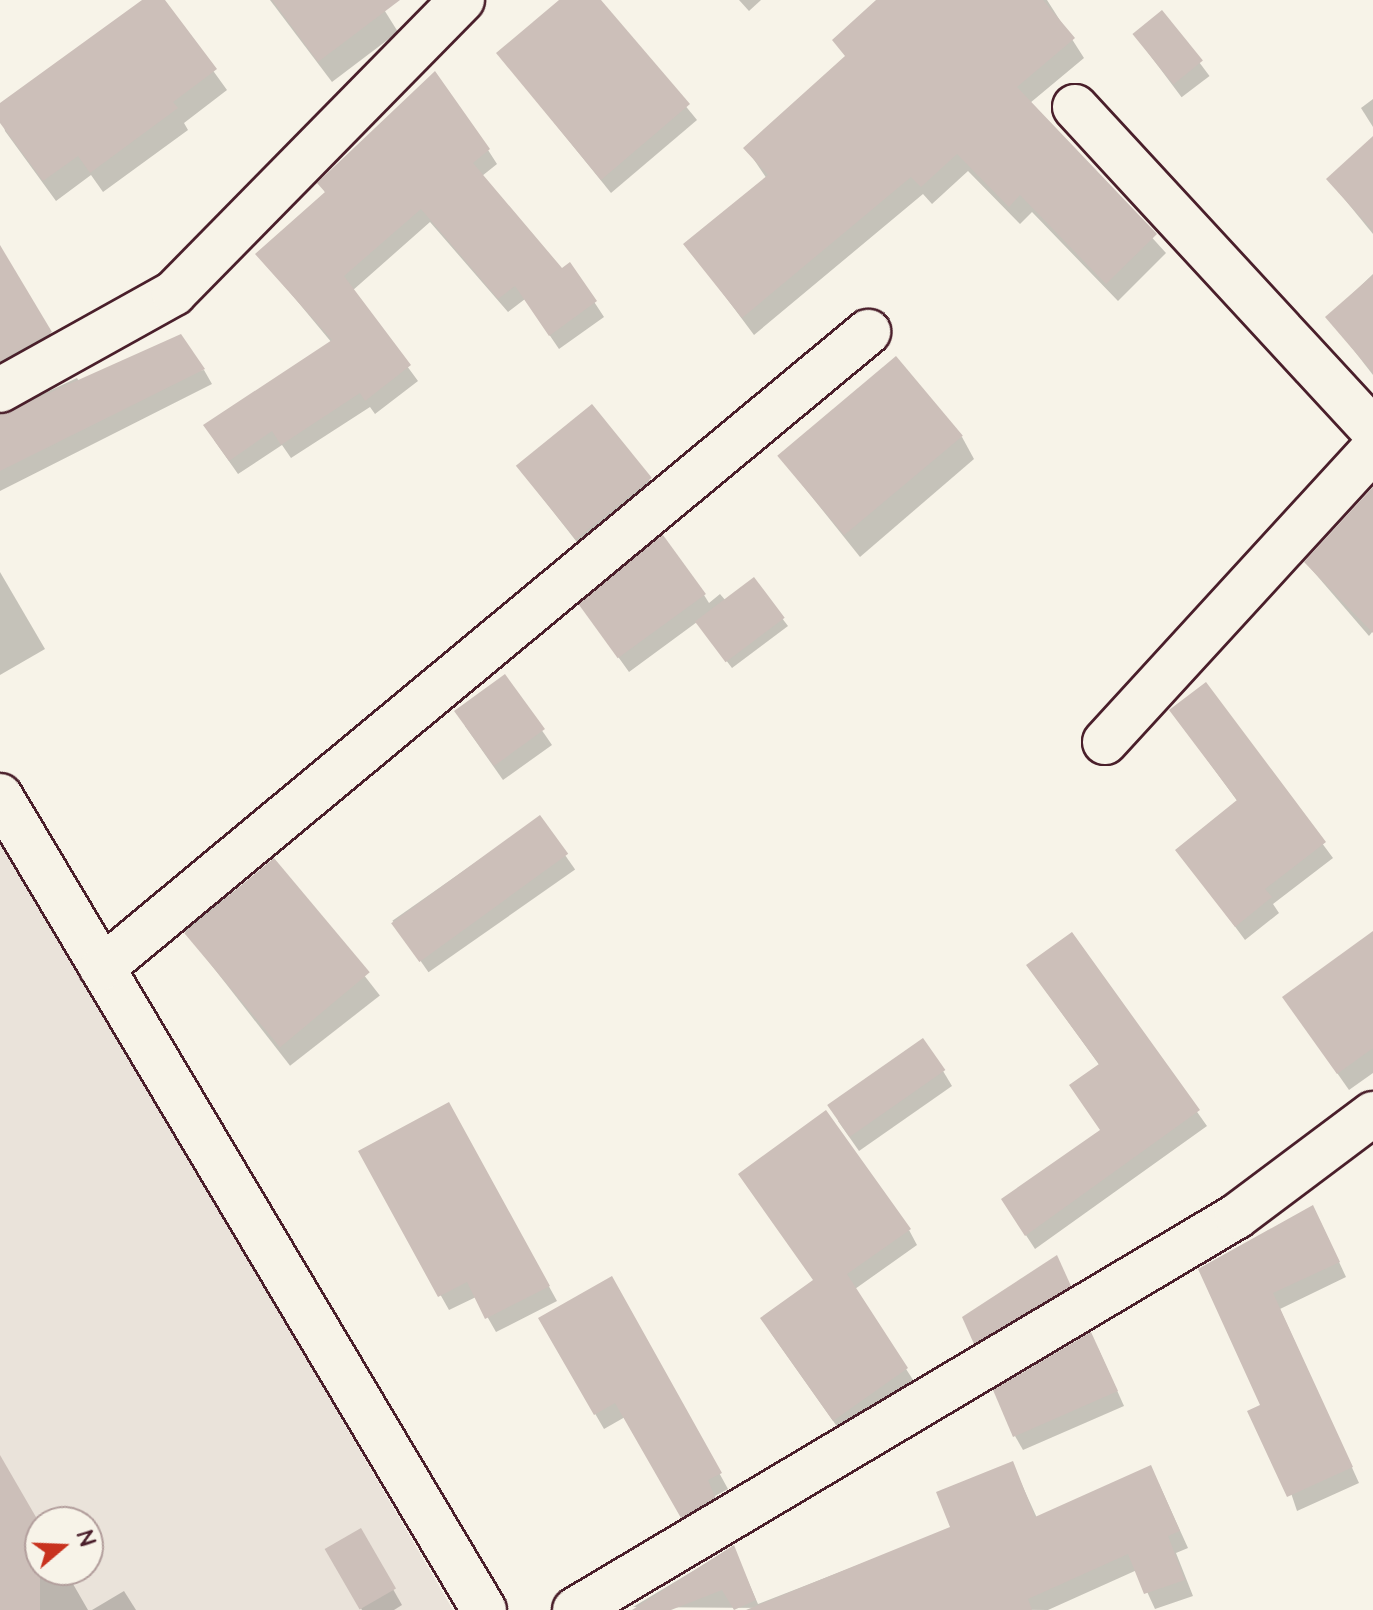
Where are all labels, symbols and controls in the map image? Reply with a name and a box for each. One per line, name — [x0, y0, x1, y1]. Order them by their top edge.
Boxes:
north arrow — [24, 1506, 104, 1586]
text: N — [68, 1527, 102, 1550]

